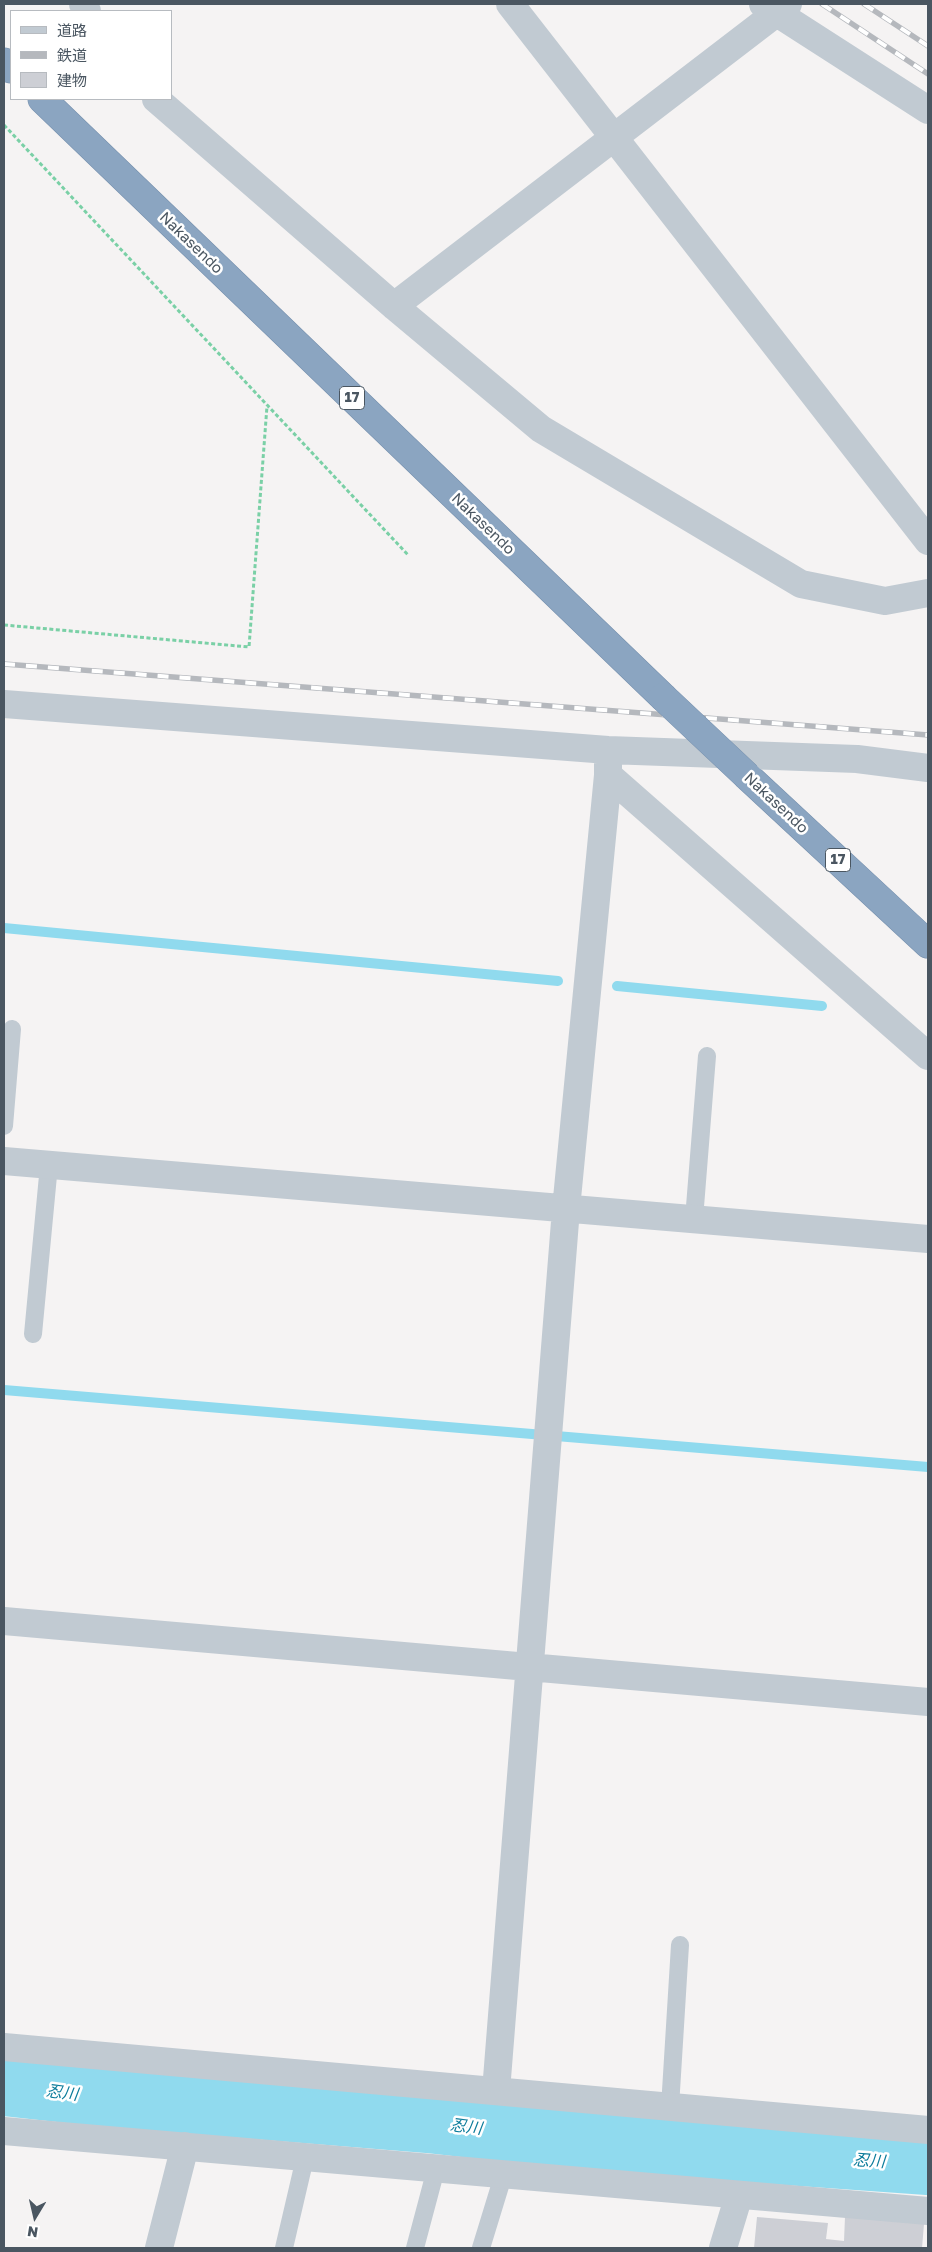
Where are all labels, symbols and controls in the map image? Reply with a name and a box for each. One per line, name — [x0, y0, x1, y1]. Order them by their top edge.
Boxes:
legend — [10, 10, 172, 100]
text: 道路 — [57, 21, 87, 39]
text: 鉄道 — [57, 46, 87, 64]
text: 建物 — [57, 71, 87, 89]
street label: Nakasendo — [156, 208, 226, 278]
road number: 17 — [340, 386, 364, 409]
street label: Nakasendo — [448, 489, 518, 559]
street label: Nakasendo — [740, 769, 812, 837]
road number: 17 — [826, 848, 850, 872]
water label: 忍川 — [45, 2082, 79, 2104]
water label: 忍川 — [449, 2116, 483, 2138]
water label: 忍川 — [852, 2150, 886, 2172]
north arrow — [10, 2192, 60, 2242]
text: N — [26, 2223, 39, 2242]

